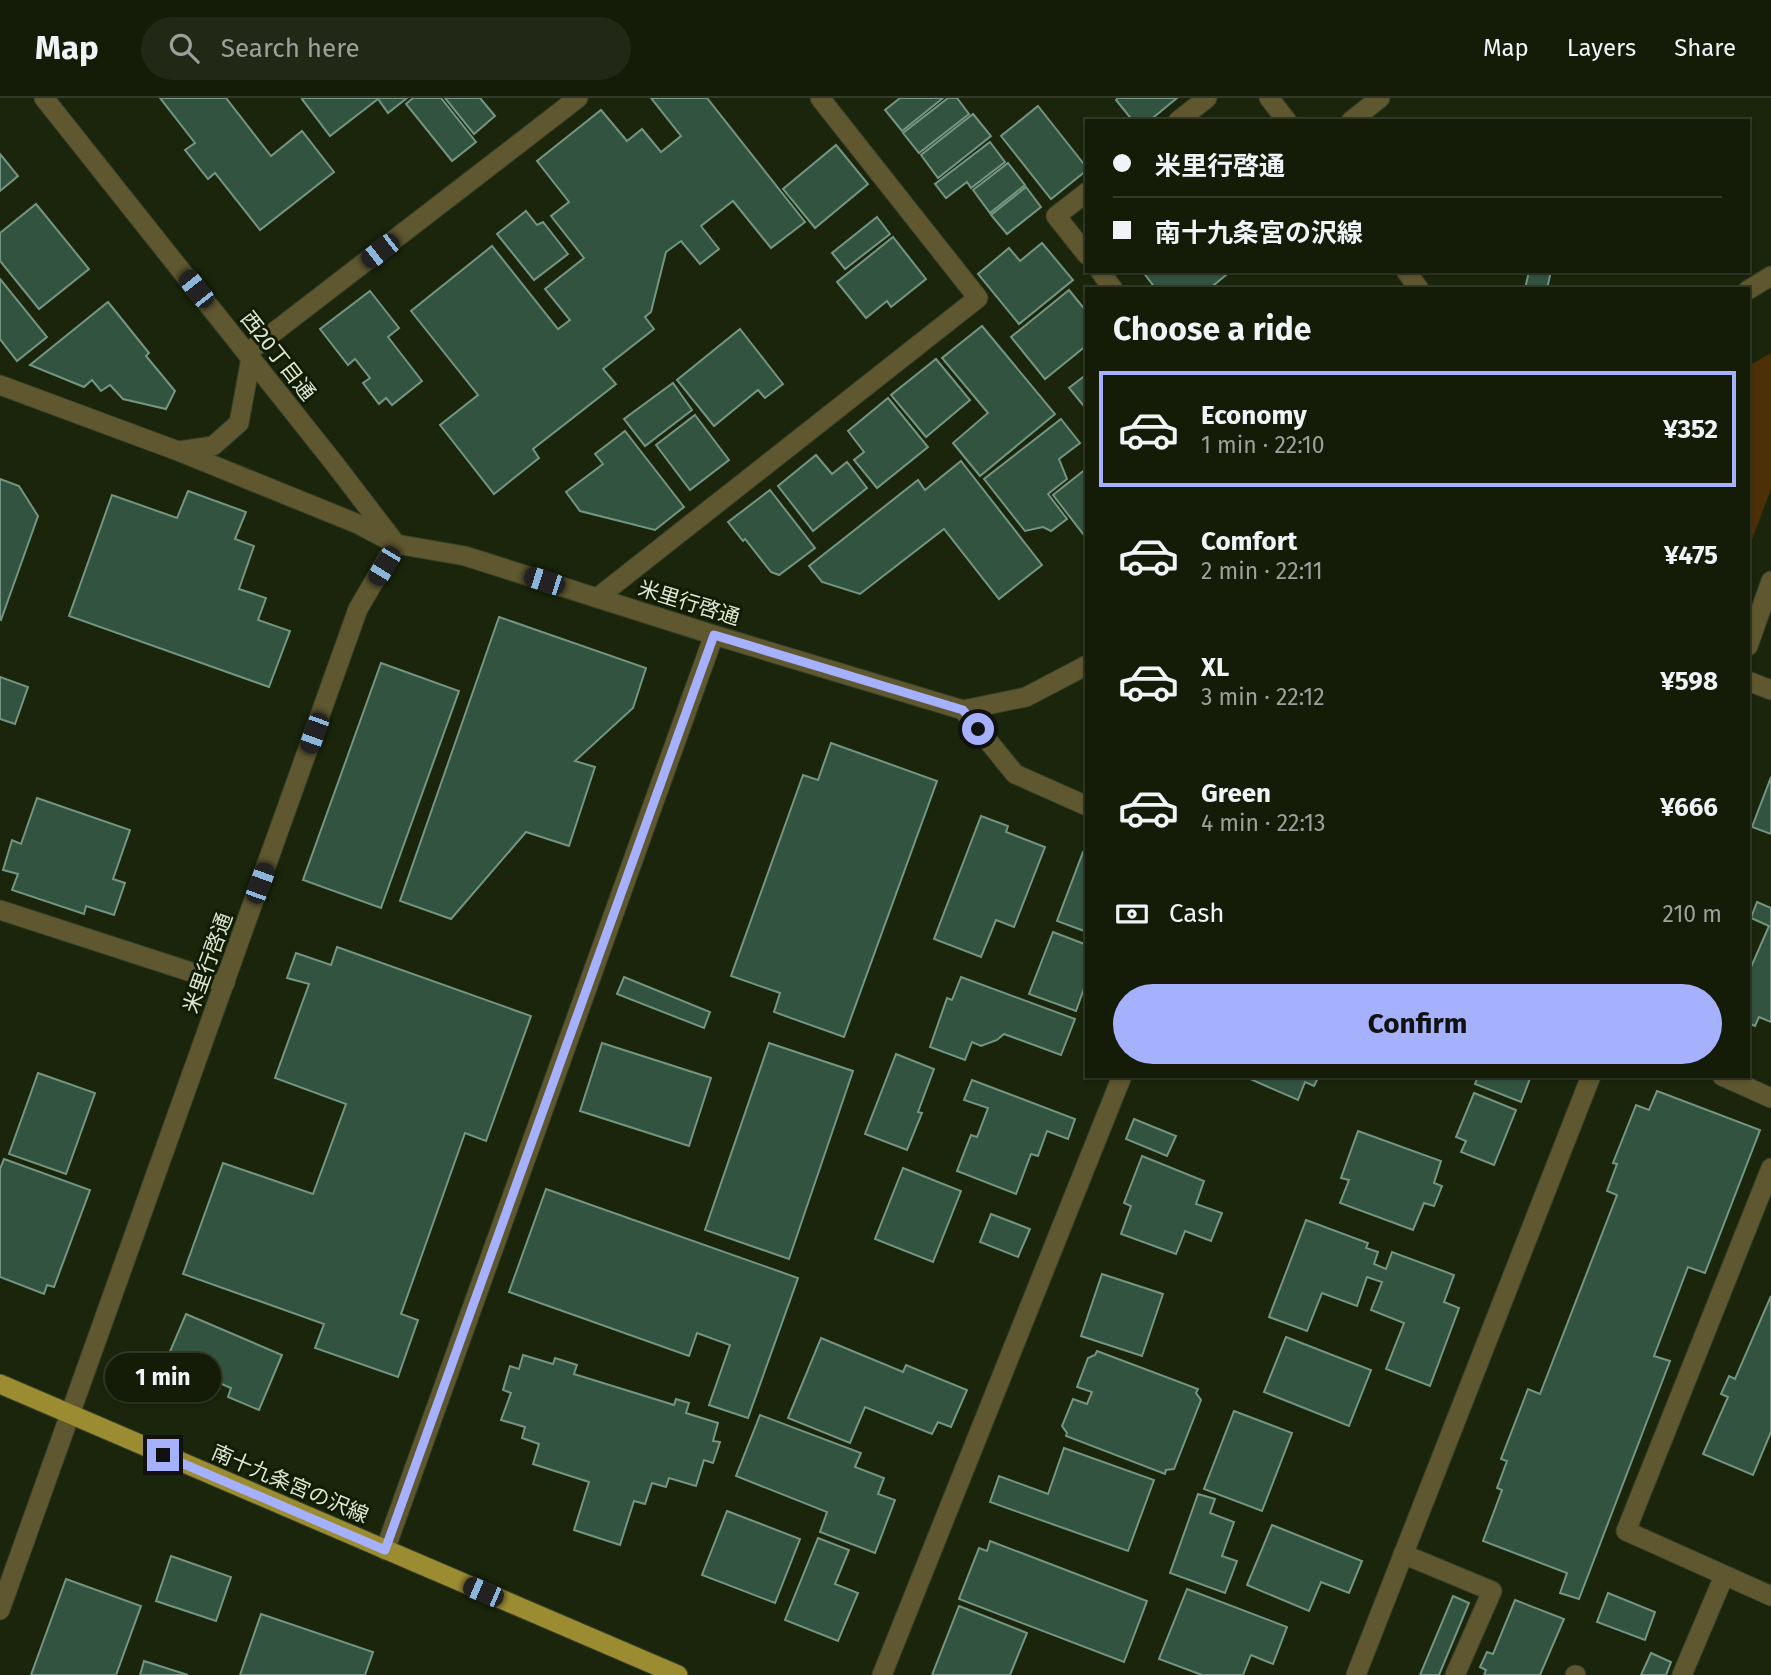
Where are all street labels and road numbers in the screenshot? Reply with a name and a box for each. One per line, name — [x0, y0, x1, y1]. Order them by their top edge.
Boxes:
street label: 西20丁目通 — [235, 306, 321, 406]
street label: 米里行啓通 — [635, 575, 743, 631]
street label: 米里行啓通 — [178, 909, 238, 1017]
street label: 南十九条宮の沢線 — [208, 1439, 372, 1529]

